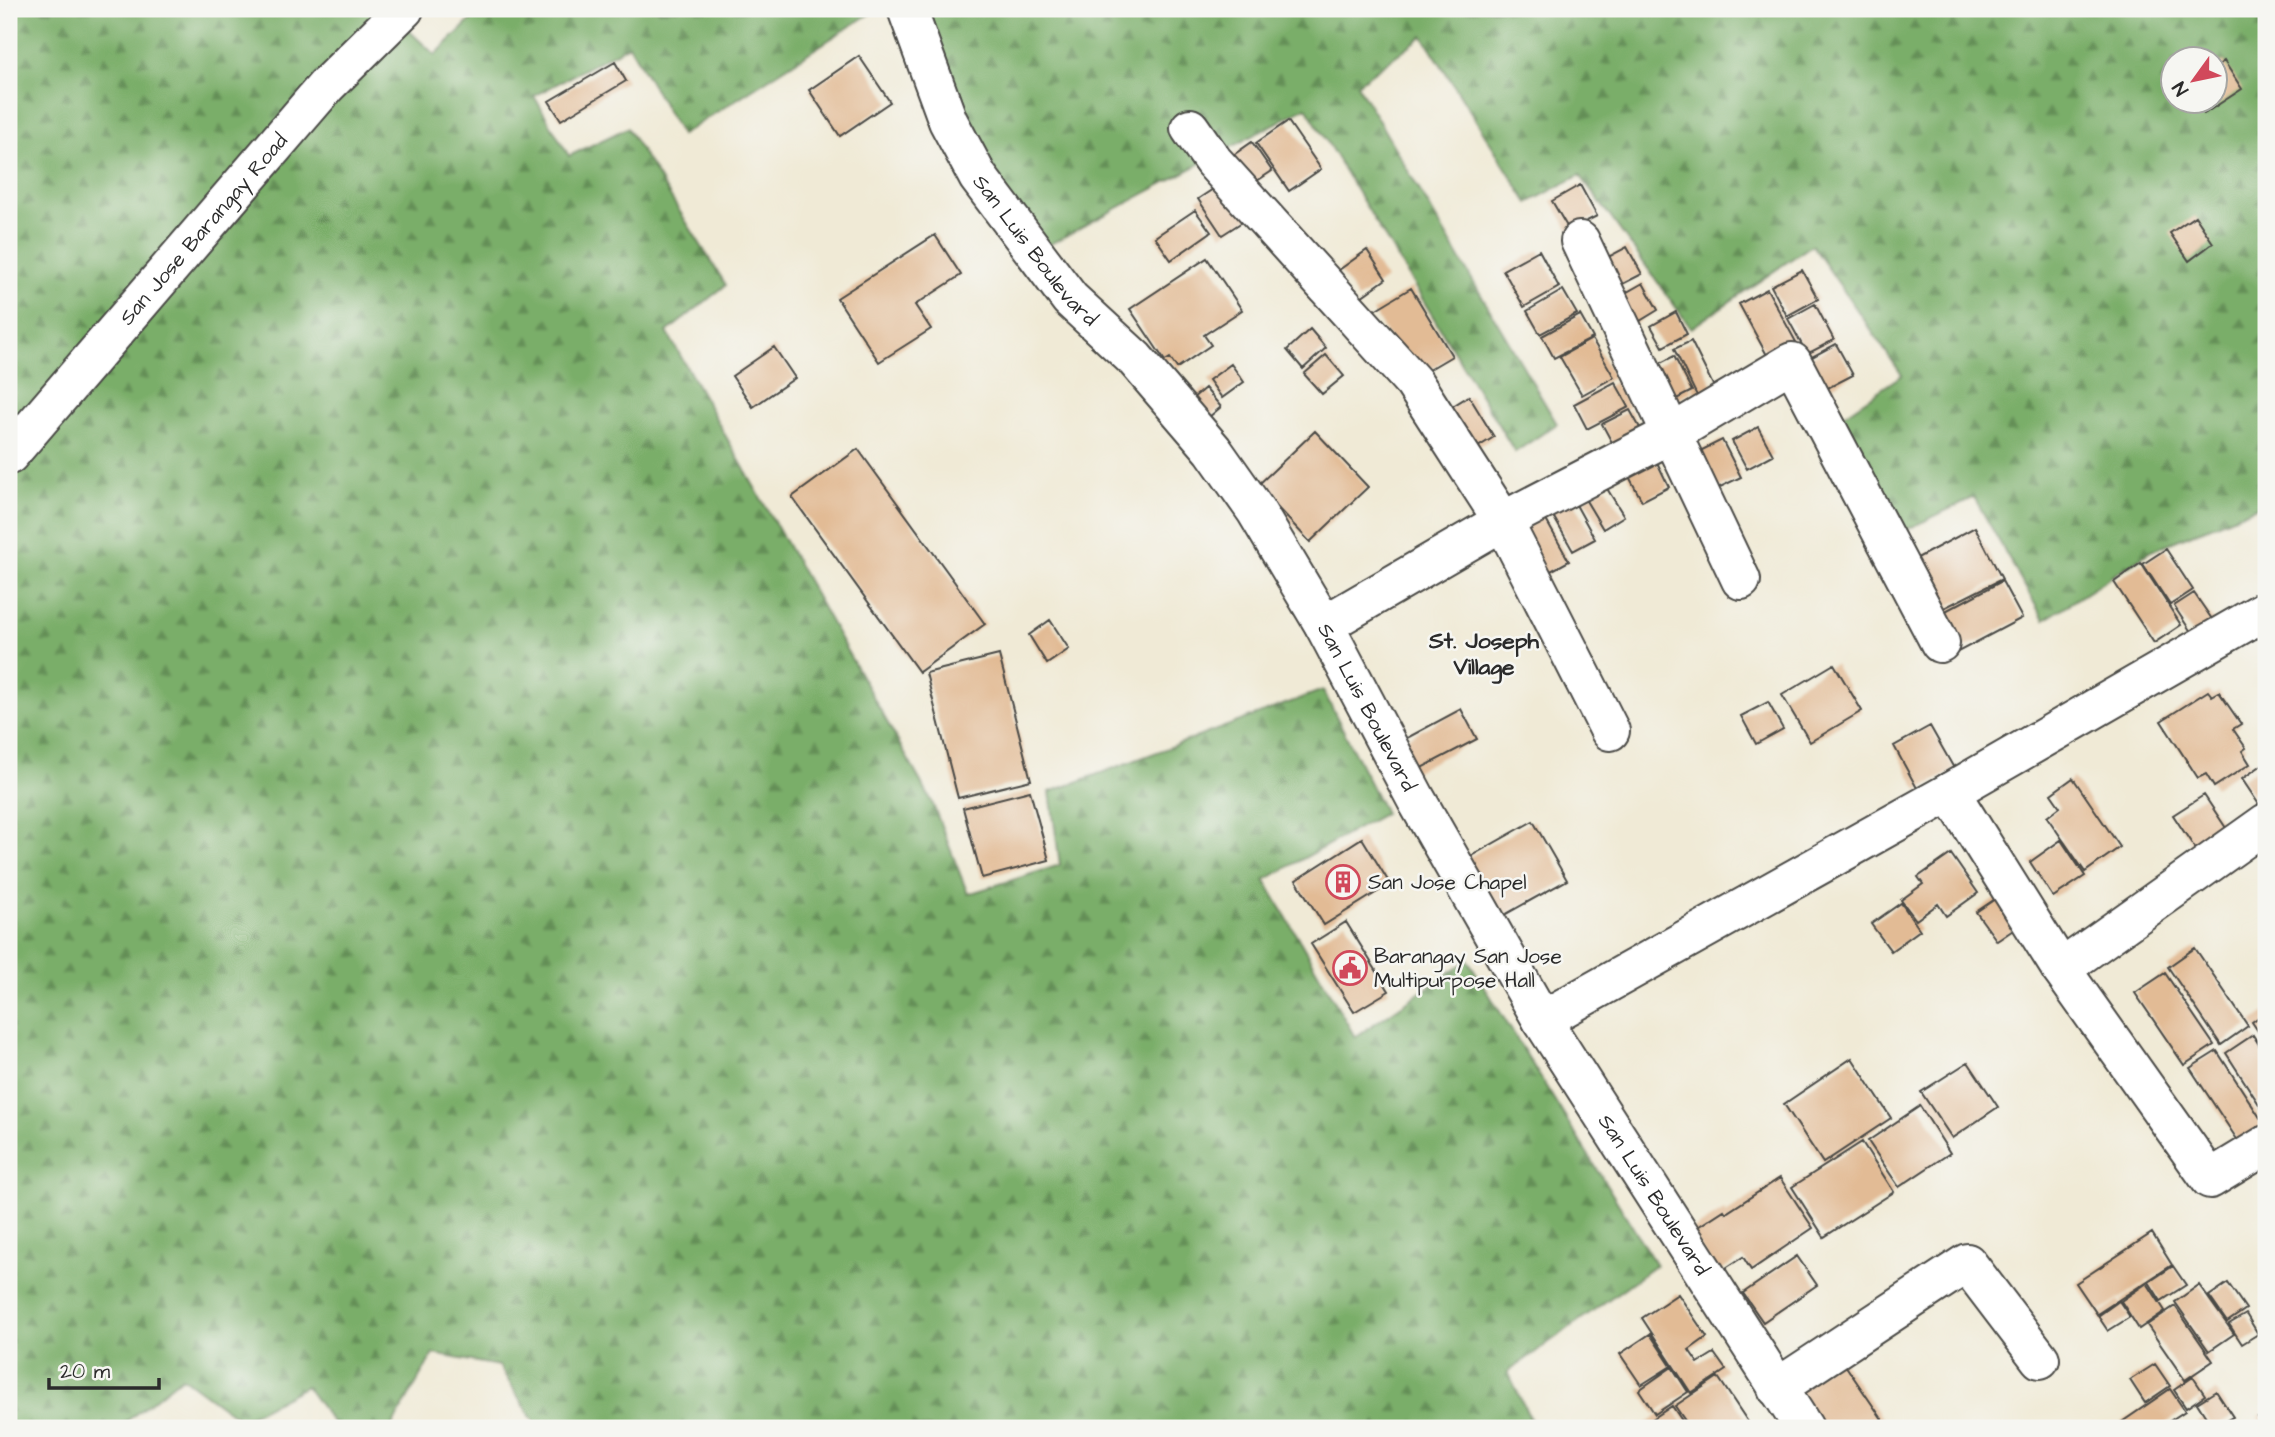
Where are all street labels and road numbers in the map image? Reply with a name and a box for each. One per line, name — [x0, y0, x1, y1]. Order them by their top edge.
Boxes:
street label: San Jose Barangay Road — [113, 127, 294, 331]
street label: San Luis Boulevard — [966, 168, 1105, 333]
street label: San Luis Boulevard — [1311, 618, 1424, 796]
street label: San Luis Boulevard — [1592, 1108, 1717, 1281]

